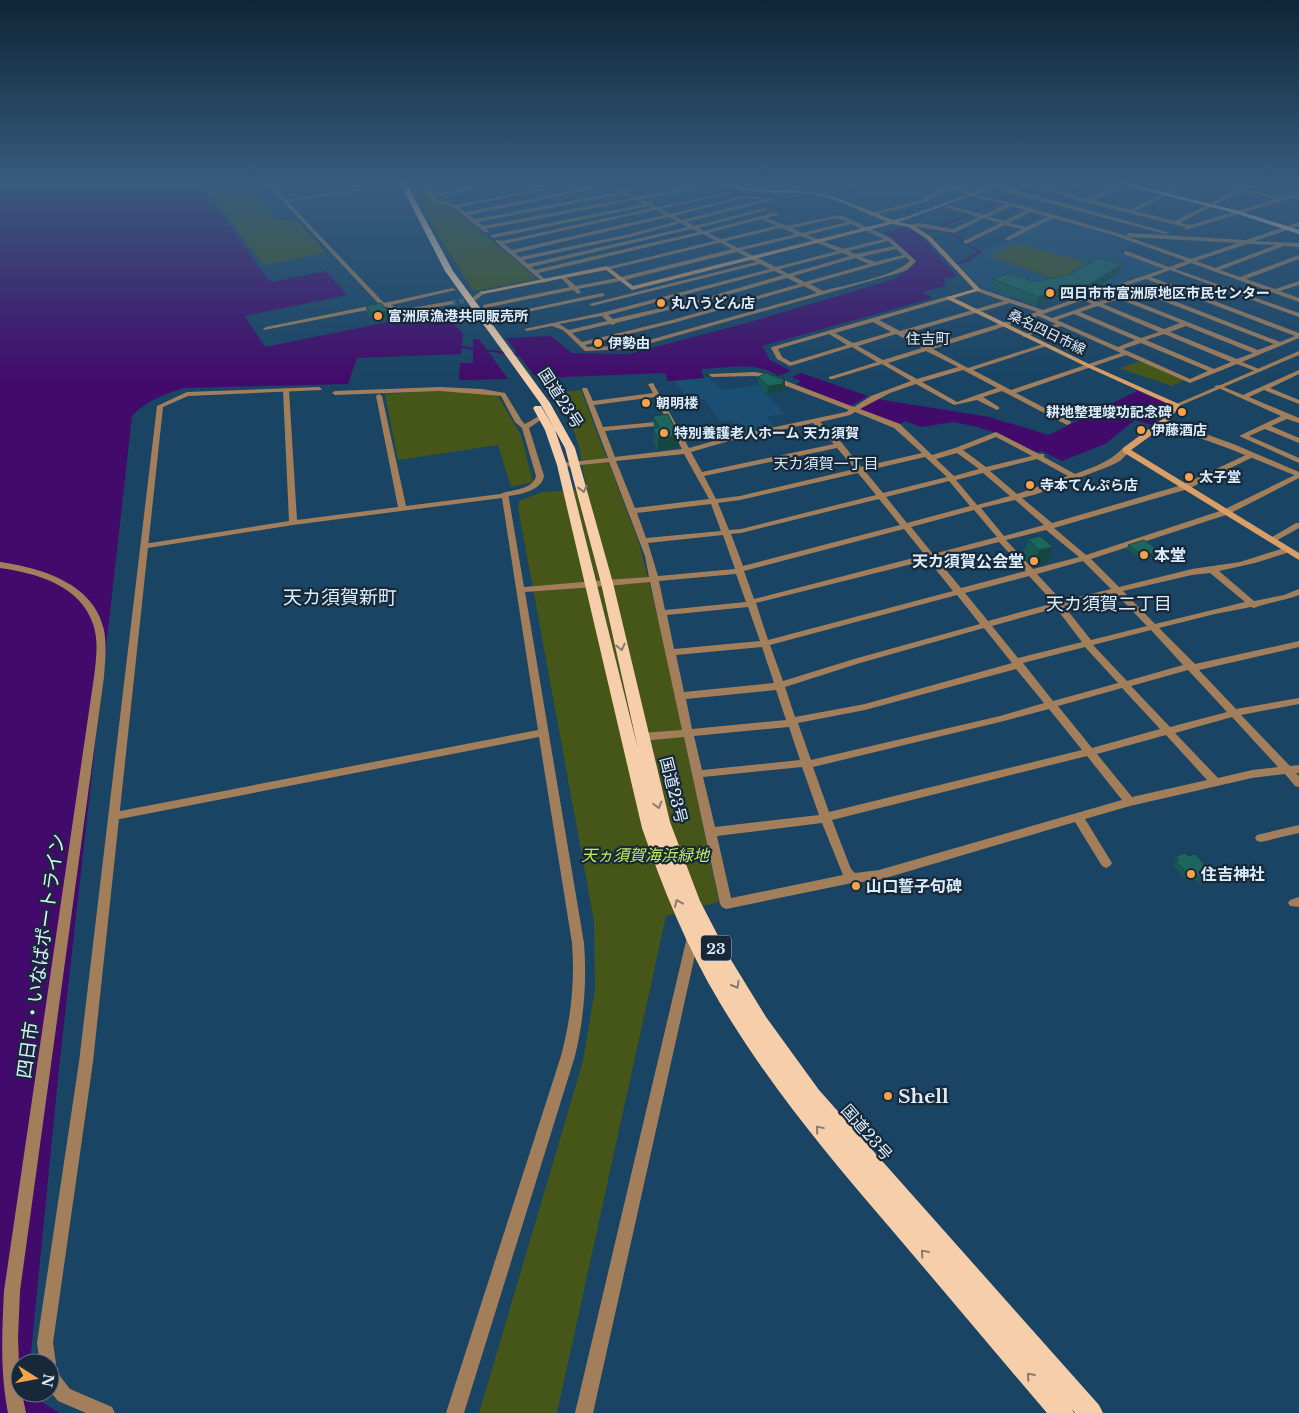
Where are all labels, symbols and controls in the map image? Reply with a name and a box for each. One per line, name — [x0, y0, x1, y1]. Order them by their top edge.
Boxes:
place label: 四日市市富洲原地区市民センター — [1060, 284, 1270, 302]
marker: 四日市市富洲原地区市民センター — [1044, 287, 1056, 299]
place label: 丸八うどん店 — [671, 294, 755, 312]
marker: 丸八うどん店 — [655, 297, 667, 309]
street label: 桑名四日市線 — [1005, 305, 1089, 359]
place label: 富洲原漁港共同販売所 — [388, 307, 528, 325]
marker: 富洲原漁港共同販売所 — [372, 310, 384, 322]
district label: 住吉町 — [905, 329, 951, 348]
place label: 伊勢由 — [608, 334, 650, 352]
marker: 伊勢由 — [592, 337, 604, 349]
street label: 国道23号 — [534, 364, 588, 432]
place label: 朝明楼 — [656, 394, 699, 412]
marker: 朝明楼 — [640, 397, 652, 409]
place label: 耕地整理竣功記念碑 — [1046, 403, 1172, 421]
marker: 耕地整理竣功記念碑 — [1176, 406, 1188, 418]
place label: 伊藤酒店 — [1151, 421, 1207, 439]
place label: 特別養護老人ホーム 天カ須賀 — [674, 424, 859, 442]
marker: 伊藤酒店 — [1135, 424, 1147, 436]
marker: 特別養護老人ホーム 天カ須賀 — [658, 427, 670, 439]
district label: 天カ須賀一丁目 — [773, 454, 879, 473]
place label: 太子堂 — [1199, 468, 1241, 486]
marker: 太子堂 — [1183, 471, 1195, 483]
place label: 寺本てんぷら店 — [1040, 476, 1138, 494]
marker: 寺本てんぷら店 — [1024, 479, 1036, 491]
one-way arrow — [577, 484, 587, 492]
place label: 本堂 — [1154, 545, 1186, 565]
marker: 本堂 — [1138, 549, 1150, 561]
place label: 天カ須賀公会堂 — [912, 551, 1024, 571]
marker: 天カ須賀公会堂 — [1028, 555, 1040, 567]
district label: 天カ須賀新町 — [283, 586, 397, 609]
district label: 天カ須賀二丁目 — [1046, 593, 1172, 615]
one-way arrow — [615, 642, 626, 651]
street label: 国道23号 — [656, 755, 692, 825]
one-way arrow — [652, 800, 662, 809]
street label: 四日市・いなばポートライン — [12, 832, 70, 1080]
park label: 天ヵ須賀海浜緑地 — [581, 845, 711, 865]
place label: 住吉神社 — [1200, 864, 1265, 884]
marker: 住吉神社 — [1185, 868, 1197, 880]
place label: 山口誓子句碑 — [866, 876, 962, 896]
marker: 山口誓子句碑 — [850, 880, 862, 892]
one-way arrow — [673, 899, 684, 908]
road number: 23 — [701, 936, 731, 960]
one-way arrow — [730, 980, 740, 989]
place label: Shell — [898, 1085, 949, 1108]
marker: Shell — [882, 1090, 894, 1102]
street label: 国道23号 — [837, 1100, 897, 1164]
one-way arrow — [816, 1126, 824, 1135]
one-way arrow — [921, 1249, 930, 1258]
north arrow — [10, 1353, 60, 1403]
text: N — [38, 1372, 58, 1389]
one-way arrow — [1027, 1373, 1036, 1382]

